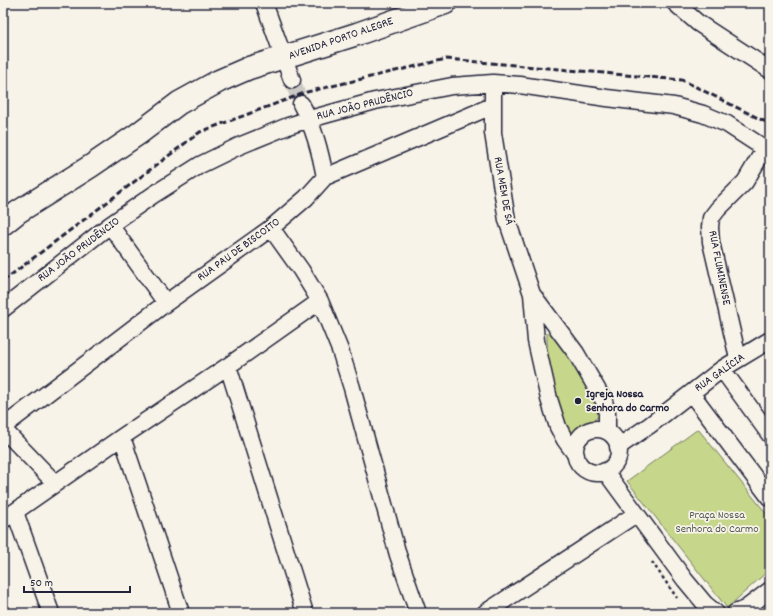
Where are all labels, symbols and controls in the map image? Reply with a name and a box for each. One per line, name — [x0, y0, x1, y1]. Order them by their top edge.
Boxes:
street label: AVENIDA PORTO ALEGRE — [286, 13, 396, 65]
street label: RUA JOÃO PRUDÊNCIO — [315, 85, 415, 125]
street label: RUA MEM DE SÁ — [489, 156, 517, 226]
street label: RUA JOÃO PRUDÊNCIO — [34, 213, 124, 287]
street label: RUA PAU DE BISCOITO — [194, 214, 284, 286]
street label: RUA FLUMINENSE — [703, 229, 735, 307]
street label: RUA GALÍCIA — [691, 349, 749, 397]
place label: Igreja Nossa Senhora do Carmo — [586, 386, 670, 417]
marker: Igreja Nossa Senhora do Carmo — [573, 396, 583, 406]
park label: Praça Nossa Senhora do Carmo — [675, 507, 759, 538]
scale bar — [24, 568, 130, 594]
text: 50 m — [30, 575, 53, 592]

